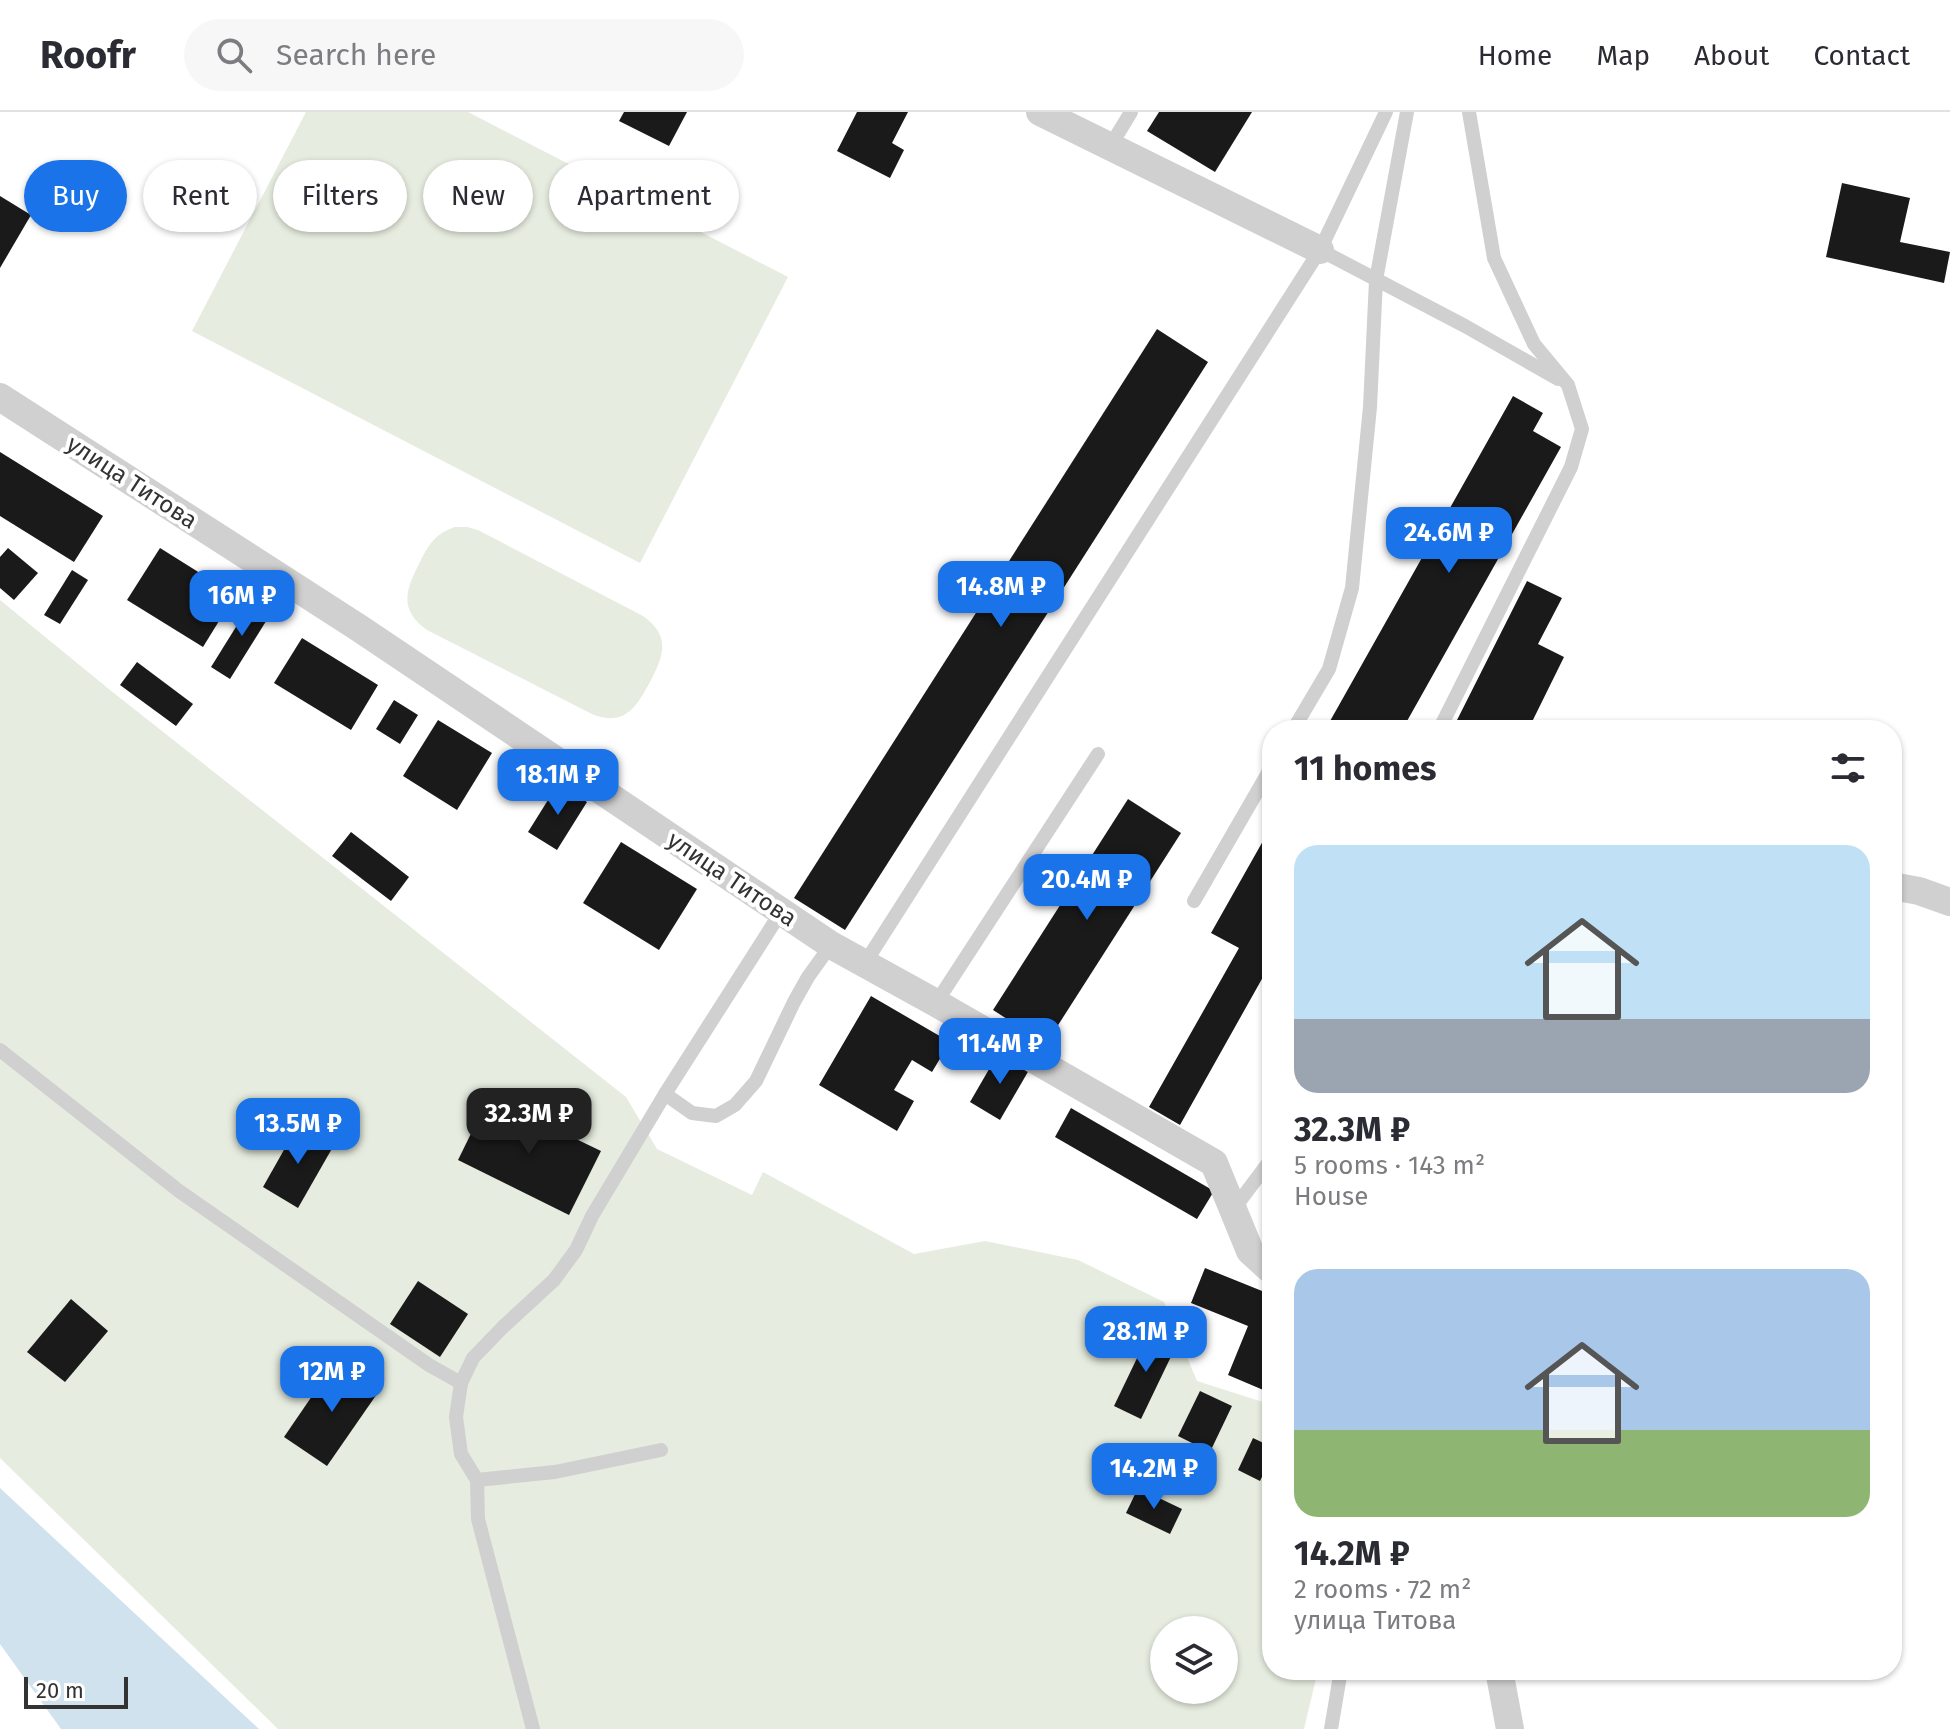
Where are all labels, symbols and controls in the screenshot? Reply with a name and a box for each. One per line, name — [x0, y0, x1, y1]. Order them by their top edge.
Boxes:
search box — [184, 19, 744, 91]
text: Roofr — [40, 32, 136, 78]
icon: search — [212, 33, 256, 77]
text: Search here — [276, 37, 436, 73]
text: Home — [1478, 39, 1552, 72]
text: Map — [1596, 39, 1650, 72]
text: About — [1694, 39, 1769, 72]
text: Contact — [1813, 39, 1910, 72]
chip: Buy — [24, 160, 127, 232]
chip: Rent — [143, 160, 257, 232]
chip: Filters — [273, 160, 407, 232]
chip: New — [423, 160, 533, 232]
chip: Apartment — [549, 160, 739, 232]
street label: улица Титова — [62, 429, 202, 535]
pin: 24.6M ₽ — [1375, 507, 1523, 575]
text: 24.6M ₽ — [1404, 517, 1494, 548]
pin: 14.8M ₽ — [927, 561, 1075, 629]
pin: 16M ₽ — [186, 570, 298, 638]
text: 14.8M ₽ — [956, 571, 1046, 602]
text: 16M ₽ — [208, 580, 276, 611]
icon: filters — [1826, 746, 1870, 790]
text: 11 homes — [1294, 748, 1436, 789]
pin: 18.1M ₽ — [484, 749, 632, 817]
text: 18.1M ₽ — [516, 759, 600, 790]
street label: улица Титова — [662, 825, 802, 933]
pin: 20.4M ₽ — [1013, 854, 1161, 922]
text: 20.4M ₽ — [1041, 864, 1133, 895]
icon: home — [1510, 897, 1654, 1041]
pin: 11.4M ₽ — [926, 1018, 1074, 1086]
text: 11.4M ₽ — [957, 1028, 1043, 1059]
pin: 32.3M ₽ — [455, 1088, 603, 1156]
pin: 13.5M ₽ — [224, 1098, 372, 1166]
text: 32.3M ₽ — [485, 1098, 573, 1129]
text: 13.5M ₽ — [254, 1108, 342, 1139]
text: 32.3M ₽ — [1294, 1109, 1410, 1150]
text: 5 rooms · 143 m² — [1294, 1150, 1485, 1181]
text: House — [1294, 1181, 1368, 1212]
pin: 28.1M ₽ — [1072, 1306, 1220, 1374]
text: 28.1M ₽ — [1103, 1316, 1189, 1347]
icon: home — [1510, 1321, 1654, 1465]
pin: 12M ₽ — [276, 1346, 388, 1414]
text: 12M ₽ — [298, 1356, 366, 1387]
pin: 14.2M ₽ — [1080, 1443, 1228, 1511]
text: 14.2M ₽ — [1110, 1453, 1198, 1484]
text: 14.2M ₽ — [1294, 1533, 1410, 1574]
text: 2 rooms · 72 m² — [1294, 1574, 1471, 1605]
text: улица Титова — [1294, 1605, 1456, 1636]
map controls — [1150, 1616, 1238, 1704]
button: layers — [1150, 1616, 1238, 1704]
scale bar — [24, 1673, 128, 1709]
text: 20 m — [36, 1677, 84, 1704]

